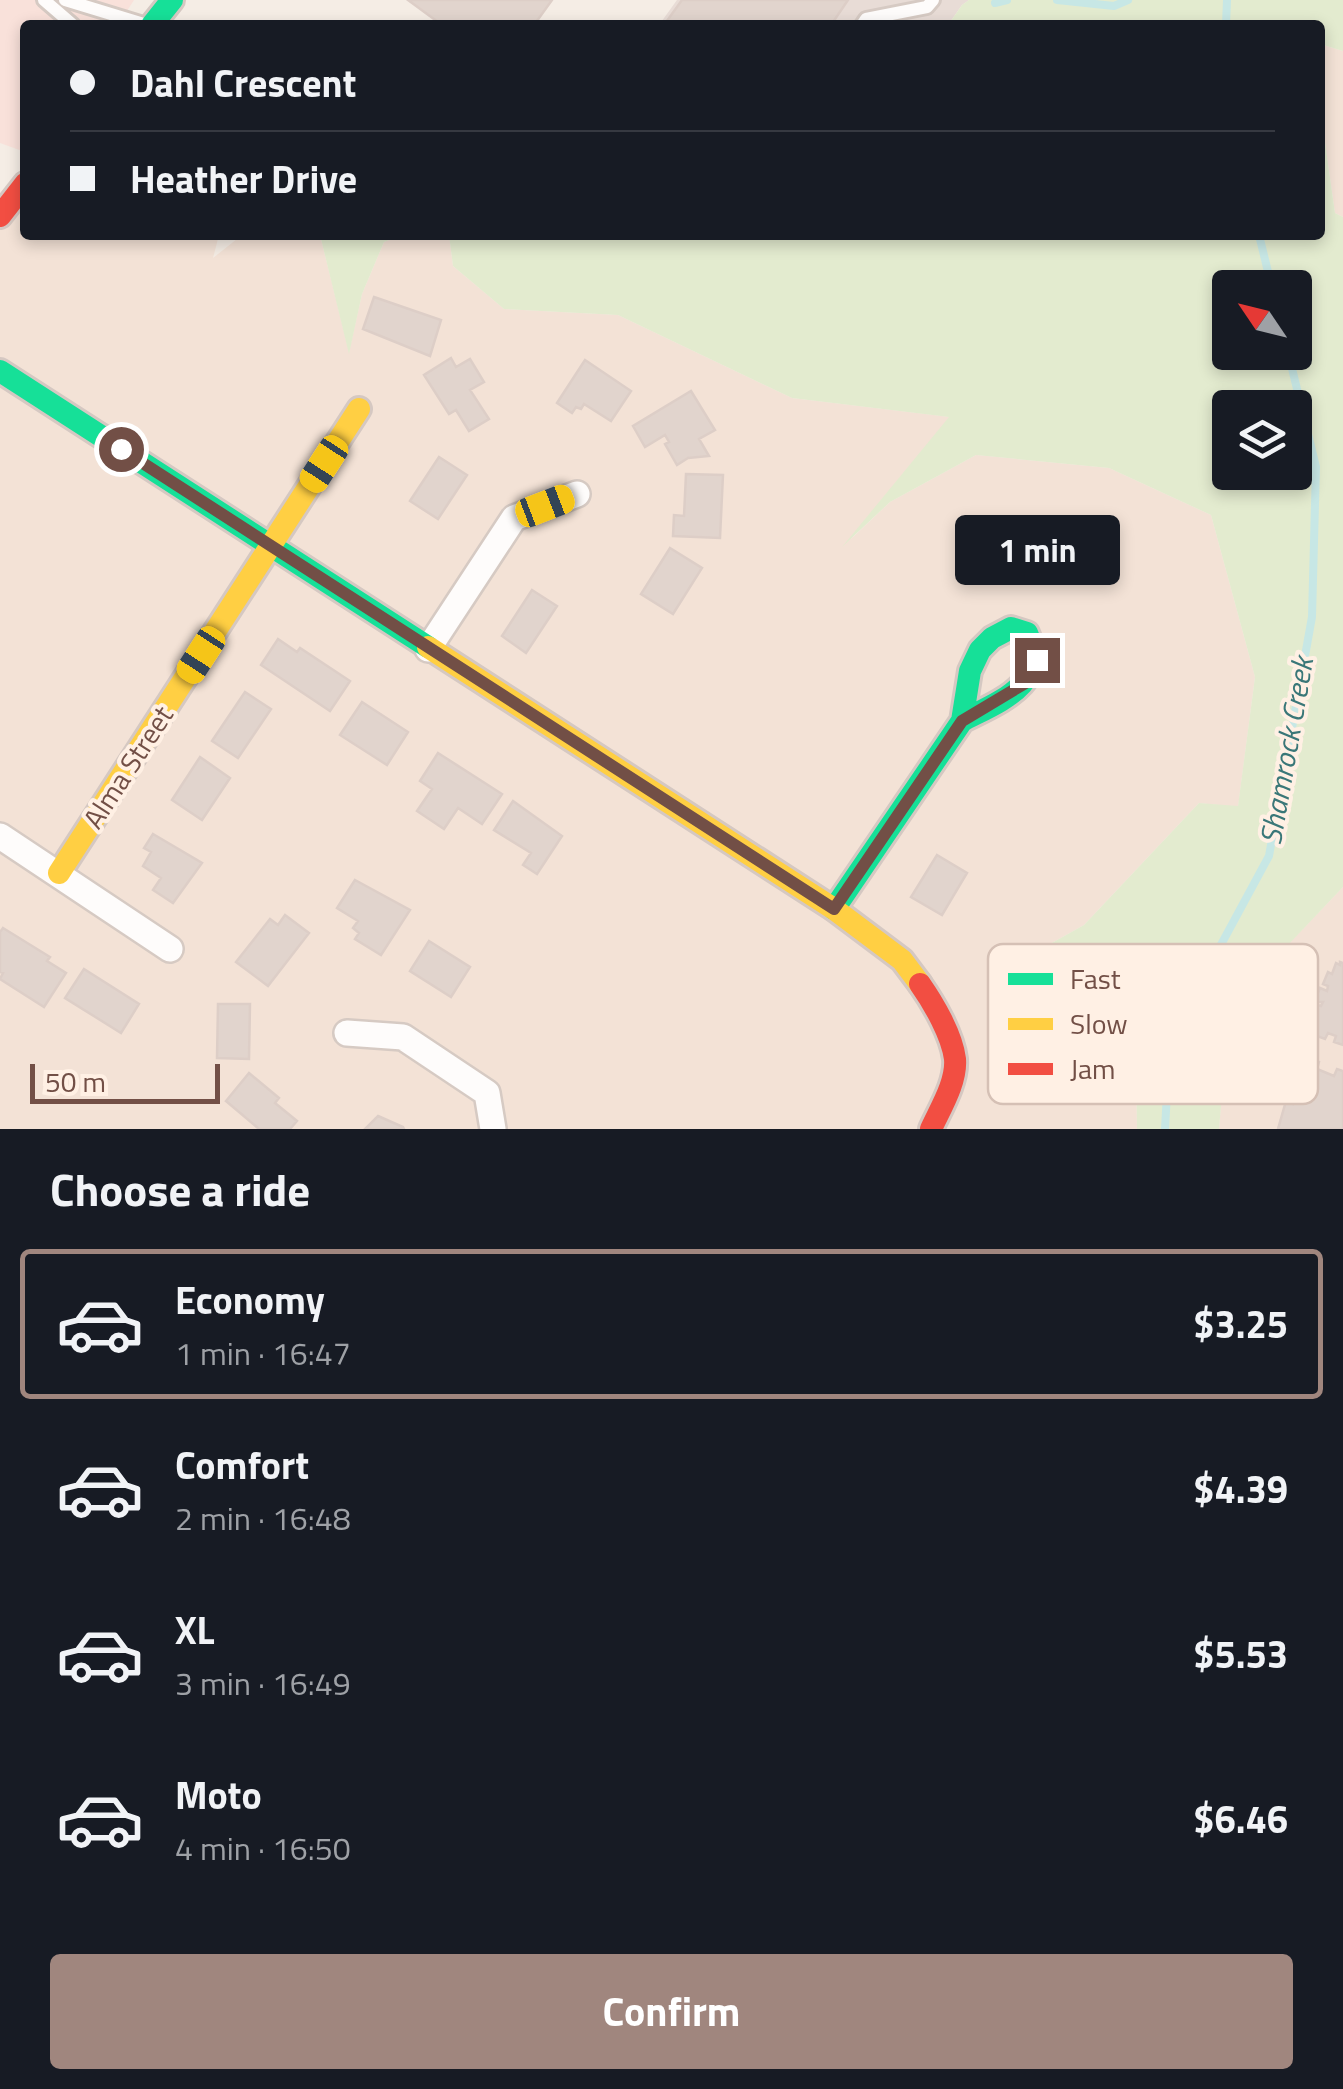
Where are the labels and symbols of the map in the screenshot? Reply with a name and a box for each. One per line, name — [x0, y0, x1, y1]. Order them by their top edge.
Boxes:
north arrow — [1212, 270, 1312, 370]
route start — [99, 427, 144, 472]
car — [295, 431, 353, 497]
car — [512, 481, 578, 531]
callout: 1 min — [954, 515, 1120, 585]
car — [172, 622, 230, 688]
route end — [1015, 638, 1060, 683]
water label: Shamrock Creek — [1247, 650, 1326, 848]
street label: Alma Street — [72, 697, 184, 837]
legend — [988, 944, 1318, 1104]
text: Fast — [1070, 957, 1121, 1000]
text: Slow — [1070, 1002, 1128, 1045]
text: Jam — [1070, 1047, 1116, 1090]
scale bar — [30, 1059, 220, 1104]

